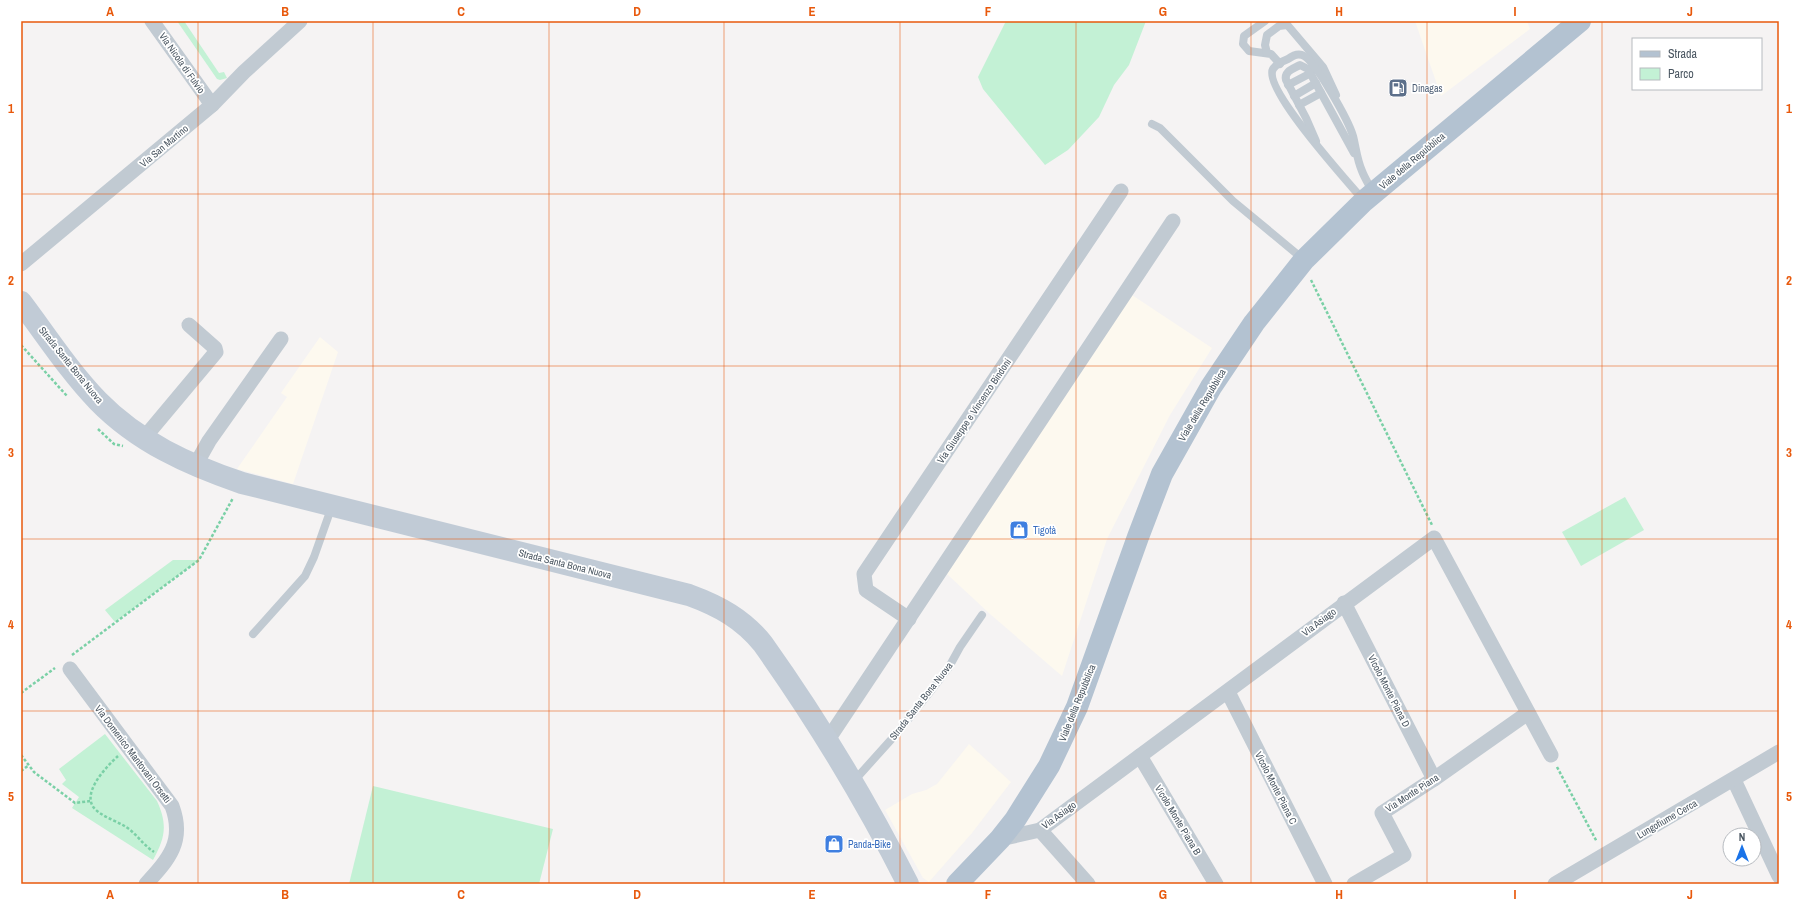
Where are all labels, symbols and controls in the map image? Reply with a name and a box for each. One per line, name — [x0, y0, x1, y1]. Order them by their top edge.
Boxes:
text: A — [106, 3, 114, 20]
text: B — [281, 3, 289, 20]
text: C — [457, 3, 465, 20]
text: D — [633, 3, 641, 20]
text: E — [808, 3, 816, 20]
text: F — [985, 3, 992, 20]
text: G — [1159, 3, 1167, 20]
text: H — [1335, 3, 1343, 20]
text: I — [1514, 3, 1517, 20]
text: J — [1687, 3, 1693, 20]
street label: Via Nicola di Fulvio — [156, 30, 208, 96]
legend — [1632, 38, 1762, 90]
text: Strada — [1668, 46, 1698, 62]
text: Parco — [1668, 66, 1694, 82]
fuel station icon: Dinagas — [1387, 77, 1409, 99]
place label: Dinagas — [1412, 82, 1443, 95]
text: 1 — [8, 100, 14, 117]
text: 1 — [1786, 100, 1792, 117]
street label: Via San Martino — [137, 122, 191, 170]
street label: Viale della Repubblica — [1376, 129, 1448, 192]
text: 2 — [8, 272, 14, 289]
text: 2 — [1786, 272, 1792, 289]
street label: Strada Santa Bona Nuova — [36, 324, 106, 406]
street label: Via Giuseppe e Vincenzo Bindoni — [934, 356, 1014, 466]
street label: Viale della Repubblica — [1175, 366, 1229, 443]
text: 3 — [8, 444, 14, 461]
text: 3 — [1786, 444, 1792, 461]
shop icon: Tigotà — [1008, 519, 1030, 541]
place label: Tigotà — [1033, 524, 1057, 537]
street label: Strada Santa Bona Nuova — [517, 546, 613, 582]
street label: Via Asiago — [1299, 605, 1339, 639]
text: 4 — [8, 616, 14, 633]
text: 4 — [1786, 616, 1792, 633]
street label: Vicolo Monte Piana D — [1365, 653, 1413, 729]
street label: Strada Santa Bona Nuova — [887, 659, 956, 743]
street label: Viale della Repubblica — [1056, 662, 1099, 743]
street label: Via Domenico Mantovani Orsetti — [92, 702, 174, 806]
street label: Vicolo Monte Piana C — [1252, 750, 1300, 826]
street label: Via Monte Piana — [1383, 771, 1441, 815]
street label: Vicolo Monte Piana B — [1152, 783, 1204, 858]
text: 5 — [8, 788, 14, 805]
text: 5 — [1786, 788, 1792, 805]
street label: Lungofiume Cerca — [1635, 796, 1700, 841]
street label: Via Asiago — [1039, 798, 1079, 832]
north arrow — [1722, 827, 1762, 867]
text: N — [1739, 830, 1745, 844]
shop icon: Panda-Bike — [823, 833, 845, 855]
place label: Panda-Bike — [848, 838, 891, 851]
text: A — [106, 886, 114, 903]
text: B — [281, 886, 289, 903]
text: C — [457, 886, 465, 903]
text: D — [633, 886, 641, 903]
text: E — [808, 886, 816, 903]
text: F — [985, 886, 992, 903]
text: G — [1159, 886, 1167, 903]
text: H — [1335, 886, 1343, 903]
text: I — [1514, 886, 1517, 903]
text: J — [1687, 886, 1693, 903]

